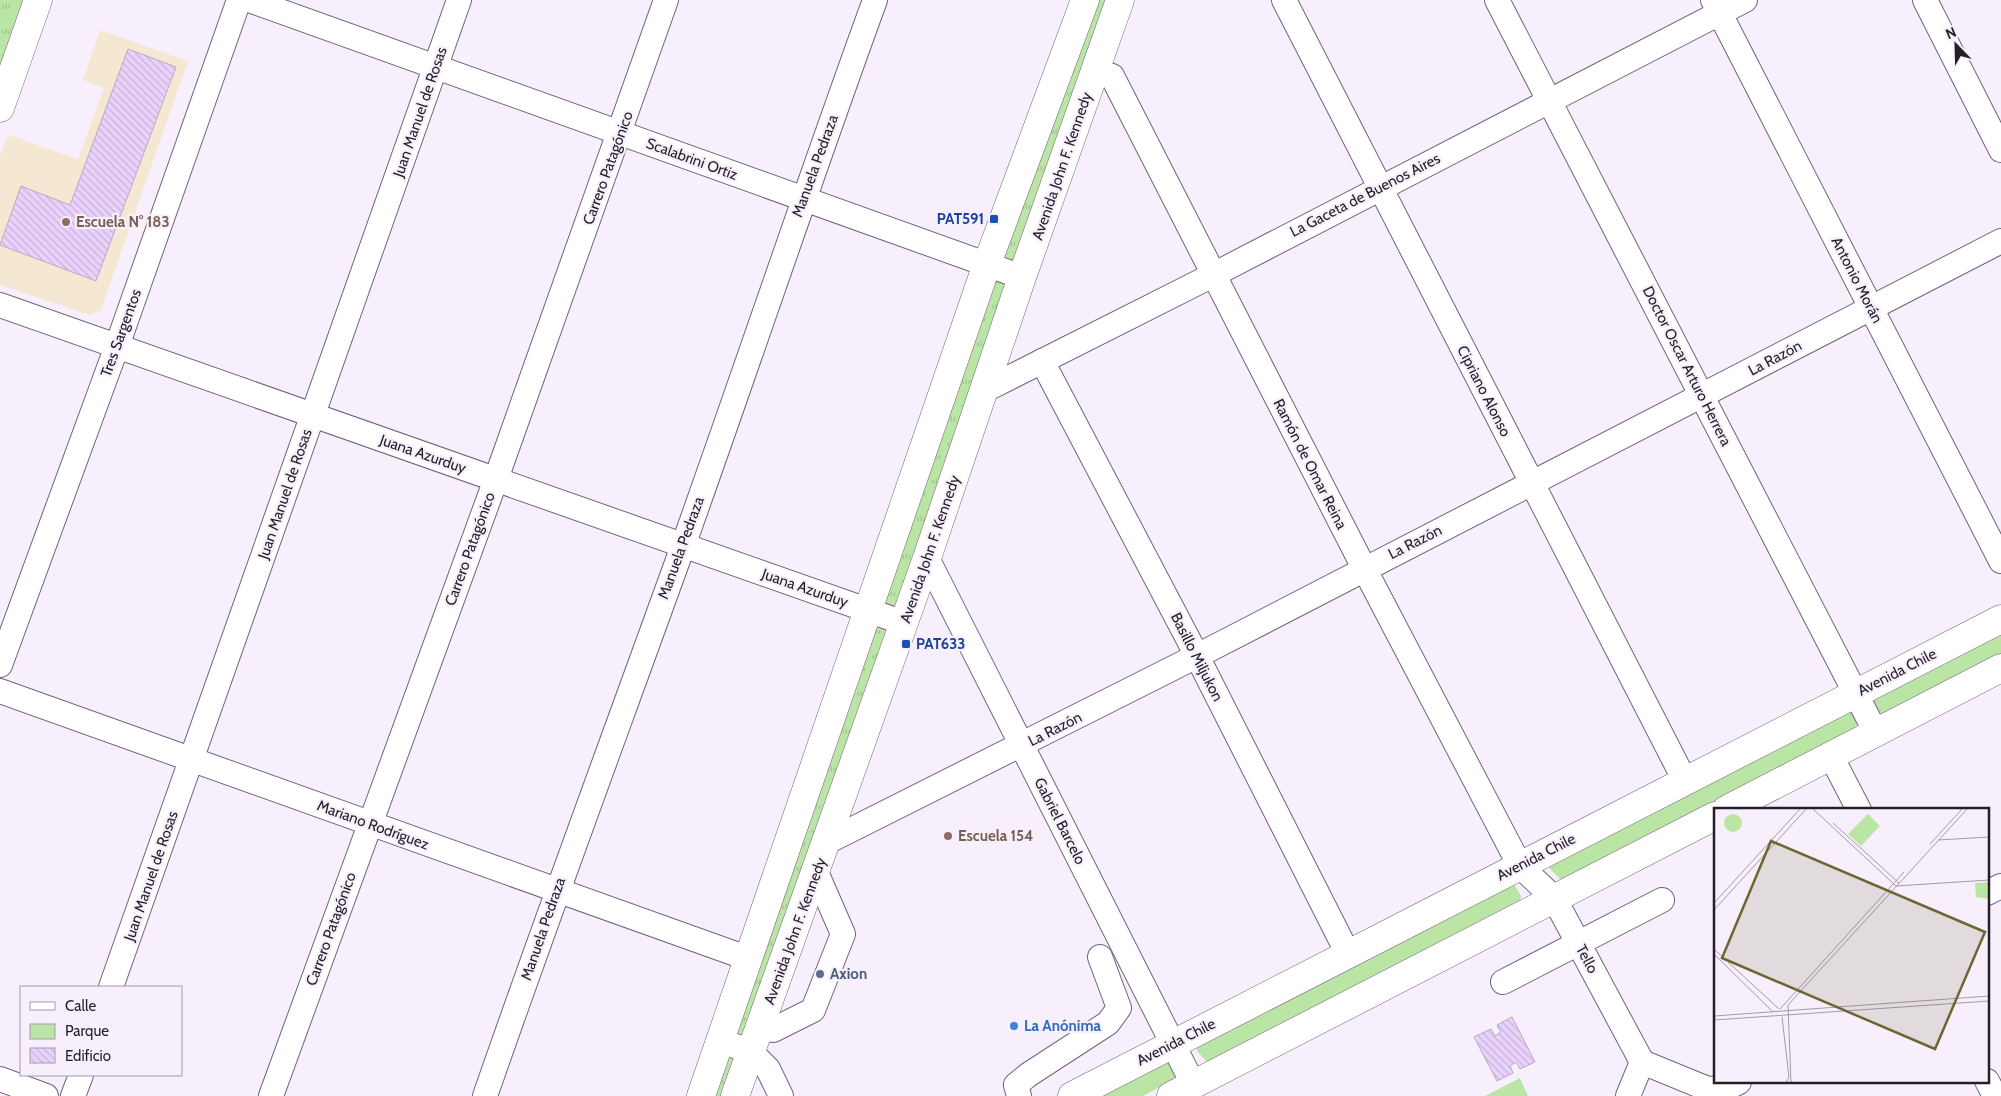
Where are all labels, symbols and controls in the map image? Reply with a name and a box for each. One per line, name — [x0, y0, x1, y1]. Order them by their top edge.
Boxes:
north arrow — [1931, 20, 1981, 70]
text: N — [1943, 23, 1959, 43]
street label: Juan Manuel de Rosas — [389, 44, 451, 180]
street label: Avenida John F. Kennedy — [1028, 89, 1096, 242]
street label: Carrero Patagónico — [579, 109, 637, 227]
street label: Manuela Pedraza — [788, 112, 842, 220]
street label: Scalabrini Ortiz — [644, 134, 740, 184]
street label: La Gaceta de Buenos Aires — [1287, 149, 1443, 241]
place label: PAT591 — [937, 210, 984, 228]
place label: Escuela N° 183 — [76, 213, 169, 231]
marker: PAT591 — [988, 213, 1000, 225]
marker: Escuela N° 183 — [60, 216, 72, 228]
street label: Antonio Morán — [1828, 234, 1886, 326]
street label: Doctor Oscar Arturo Herrera — [1639, 283, 1736, 450]
street label: Tres Sargentos — [97, 287, 145, 379]
street label: La Razón — [1745, 336, 1805, 380]
street label: Cipriano Alonso — [1453, 342, 1515, 440]
street label: Ramón de Omar Reina — [1269, 396, 1351, 533]
street label: Juan Manuel de Rosas — [254, 426, 316, 562]
street label: Juana Azurduy — [377, 430, 469, 477]
street label: Avenida John F. Kennedy — [896, 472, 964, 625]
street label: Carrero Patagónico — [441, 490, 499, 608]
street label: Manuela Pedraza — [654, 494, 708, 602]
street label: La Razón — [1385, 521, 1445, 563]
street label: Juana Azurduy — [759, 564, 851, 611]
street label: Basillo Miljukon — [1167, 610, 1227, 704]
place label: PAT633 — [916, 635, 965, 653]
marker: PAT633 — [900, 638, 912, 650]
street label: Avenida Chile — [1855, 644, 1940, 699]
street label: La Razón — [1025, 708, 1085, 750]
street label: Gabriel Barcelo — [1030, 775, 1090, 867]
street label: Mariano Rodríguez — [315, 796, 431, 854]
street label: Juan Manuel de Rosas — [120, 808, 182, 944]
inset map — [1714, 808, 1988, 1084]
place label: Escuela 154 — [958, 827, 1033, 845]
street label: Avenida Chile — [1494, 829, 1579, 884]
marker: Escuela 154 — [942, 830, 954, 842]
street label: Avenida John F. Kennedy — [760, 855, 830, 1007]
street label: Carrero Patagónico — [302, 870, 360, 988]
street label: Manuela Pedraza — [517, 874, 569, 983]
street label: Tello — [1572, 942, 1602, 976]
place label: Axion — [830, 965, 867, 983]
marker: Axion — [814, 968, 826, 980]
legend — [20, 986, 182, 1076]
text: Calle — [65, 997, 96, 1015]
street label: Avenida Chile — [1134, 1014, 1219, 1069]
place label: La Anónima — [1024, 1017, 1101, 1035]
marker: La Anónima — [1008, 1020, 1020, 1032]
text: Parque — [65, 1022, 109, 1040]
text: Edificio — [65, 1047, 111, 1065]

